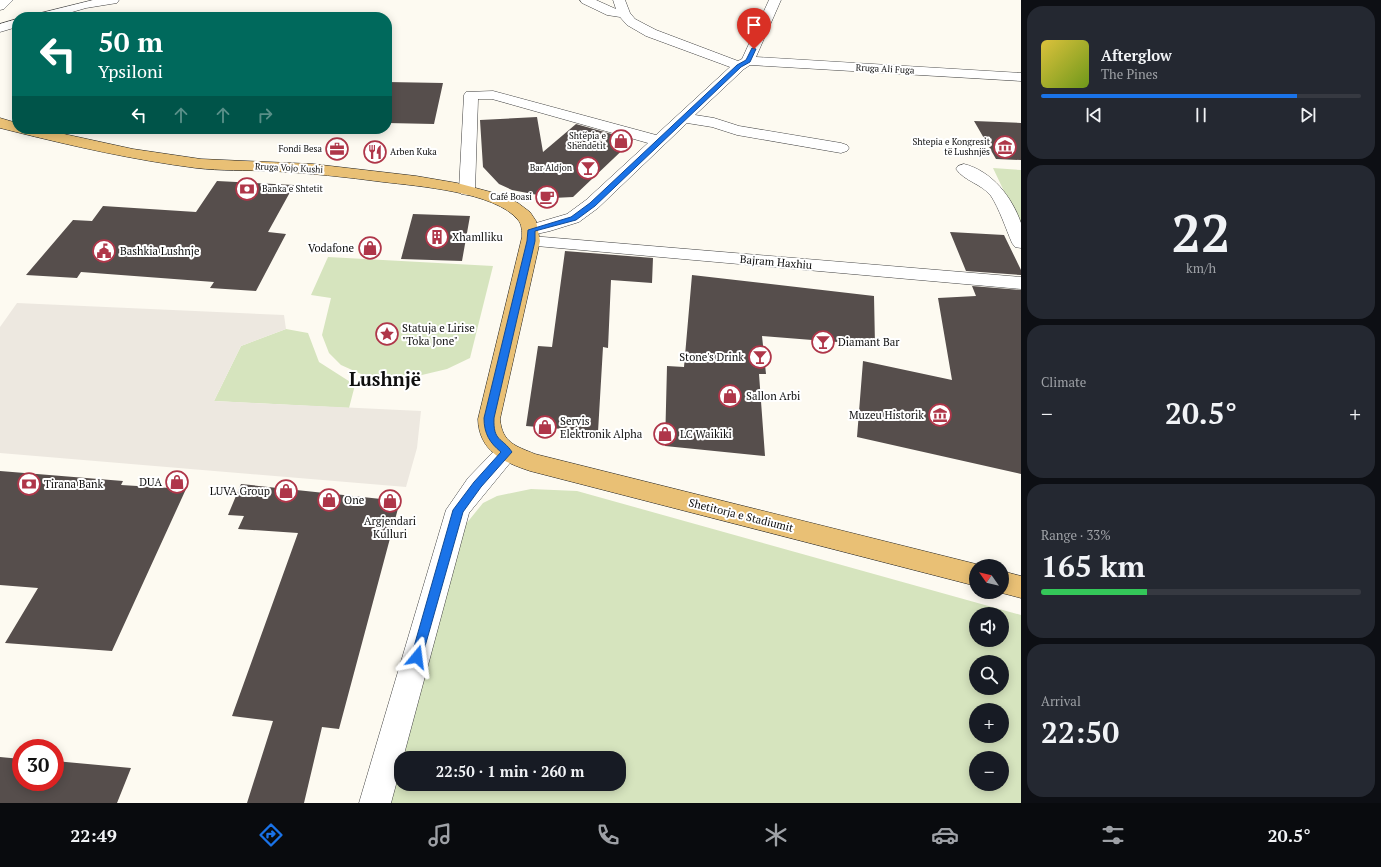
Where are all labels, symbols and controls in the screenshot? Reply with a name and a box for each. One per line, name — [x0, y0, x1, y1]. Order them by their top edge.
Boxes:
pin — [737, 8, 771, 49]
icon: arrive — [743, 14, 765, 36]
text: 50 m — [98, 23, 163, 60]
icon: left — [32, 28, 84, 80]
text: Afterglow — [1101, 45, 1172, 65]
text: Ypsiloni — [98, 59, 163, 83]
street label: Rruga Ali Fuga — [855, 61, 915, 77]
text: The Pines — [1101, 65, 1158, 83]
icon: left — [128, 104, 150, 126]
icon: ahead — [170, 104, 192, 126]
icon: ahead — [212, 104, 234, 126]
icon: right — [254, 104, 276, 126]
icon: previous — [1083, 104, 1105, 126]
icon: pause — [1190, 104, 1212, 126]
icon: next — [1297, 104, 1319, 126]
shop icon: Shtëpia e Shëndetit — [608, 128, 634, 154]
place label: Shtëpia e Shëndetit — [567, 130, 607, 152]
museum icon: Shtepia e Kongresit të Lushnjës — [992, 134, 1018, 160]
office icon: Fondi Besa — [324, 136, 350, 162]
place label: Shtepia e Kongresit të Lushnjës — [912, 136, 991, 158]
restaurant icon: Arben Kuka — [362, 139, 388, 165]
place label: Fondi Besa — [278, 143, 322, 155]
place label: Arben Kuka — [390, 146, 437, 158]
bar icon: Bar Aldjon — [575, 155, 601, 181]
street label: Rruga Vojo Kushi — [254, 160, 324, 176]
place label: Bar Aldjon — [530, 162, 573, 174]
bank icon: Banka e Shtetit — [234, 176, 260, 202]
place label: Banka e Shtetit — [262, 183, 324, 195]
cafe icon: Café Boasi — [534, 184, 560, 210]
place label: Café Boasi — [490, 191, 532, 203]
text: 22 — [1172, 198, 1230, 267]
building icon: Xhamlliku — [424, 224, 450, 250]
place label: Xhamlliku — [452, 230, 503, 244]
shop icon: Vodafone — [357, 235, 383, 261]
public building icon: Bashkia Lushnje — [91, 238, 117, 264]
place label: Vodafone — [308, 241, 354, 255]
place label: Bashkia Lushnje — [120, 244, 200, 258]
street label: Bajram Haxhiu — [739, 252, 814, 272]
text: km/h — [1186, 259, 1216, 277]
place icon: Statuja e Lirise "Toka Jone" — [374, 321, 400, 347]
place label: Statuja e Lirise "Toka Jone" — [402, 321, 475, 348]
bar icon: Diamant Bar — [810, 329, 836, 355]
place label: Diamant Bar — [838, 335, 900, 349]
bar icon: Stone's Drink — [747, 344, 773, 370]
place label: Stone's Drink — [679, 350, 744, 364]
district label: Lushnjë — [349, 366, 421, 391]
text: Climate — [1041, 373, 1086, 391]
shop icon: Sallon Arbi — [717, 383, 743, 409]
place label: Sallon Arbi — [746, 389, 800, 403]
text: 20.5° — [1165, 393, 1237, 433]
text: − — [1041, 399, 1053, 428]
text: + — [1349, 399, 1361, 428]
museum icon: Muzeu Historik — [927, 402, 953, 428]
place label: Muzeu Historik — [849, 408, 924, 422]
shop icon: Servis Elektronik Alpha — [532, 414, 558, 440]
place label: Servis Elektronik Alpha — [560, 414, 643, 441]
shop icon: LC Waikiki — [652, 421, 678, 447]
place label: LC Waikiki — [680, 427, 732, 441]
shop icon: DUA — [164, 469, 190, 495]
bank icon: Tirana Bank — [16, 471, 42, 497]
place label: DUA — [139, 475, 162, 489]
place label: Tirana Bank — [44, 477, 104, 491]
shop icon: LUVA Group — [273, 478, 299, 504]
place label: LUVA Group — [210, 484, 270, 498]
shop icon: One — [316, 487, 342, 513]
shop icon: Argjendari Kulluri — [377, 488, 403, 514]
place label: One — [344, 493, 365, 507]
street label: Shetitorja e Stadiumit — [687, 495, 795, 535]
place label: Argjendari Kulluri — [364, 514, 416, 541]
text: Range · 33% — [1041, 526, 1111, 544]
text: 165 km — [1041, 546, 1145, 586]
north arrow — [969, 559, 1009, 599]
map controls — [969, 559, 1009, 791]
button: sound — [969, 607, 1009, 647]
position arrow — [396, 636, 438, 678]
button: search — [969, 655, 1009, 695]
text: Arrival — [1041, 692, 1081, 710]
button: + — [969, 703, 1009, 743]
text: 22:50 — [1041, 712, 1119, 752]
speed limit sign: 30 — [12, 739, 64, 791]
button: − — [969, 751, 1009, 791]
text: 22:50 · 1 min · 260 m — [436, 761, 584, 781]
icon: directions — [257, 821, 285, 849]
icon: music — [426, 821, 454, 849]
icon: phone — [594, 821, 622, 849]
icon: climate — [762, 821, 790, 849]
icon: car — [931, 821, 959, 849]
icon: filters — [1099, 821, 1127, 849]
text: 22:49 — [70, 823, 117, 847]
text: 20.5° — [1267, 823, 1311, 847]

